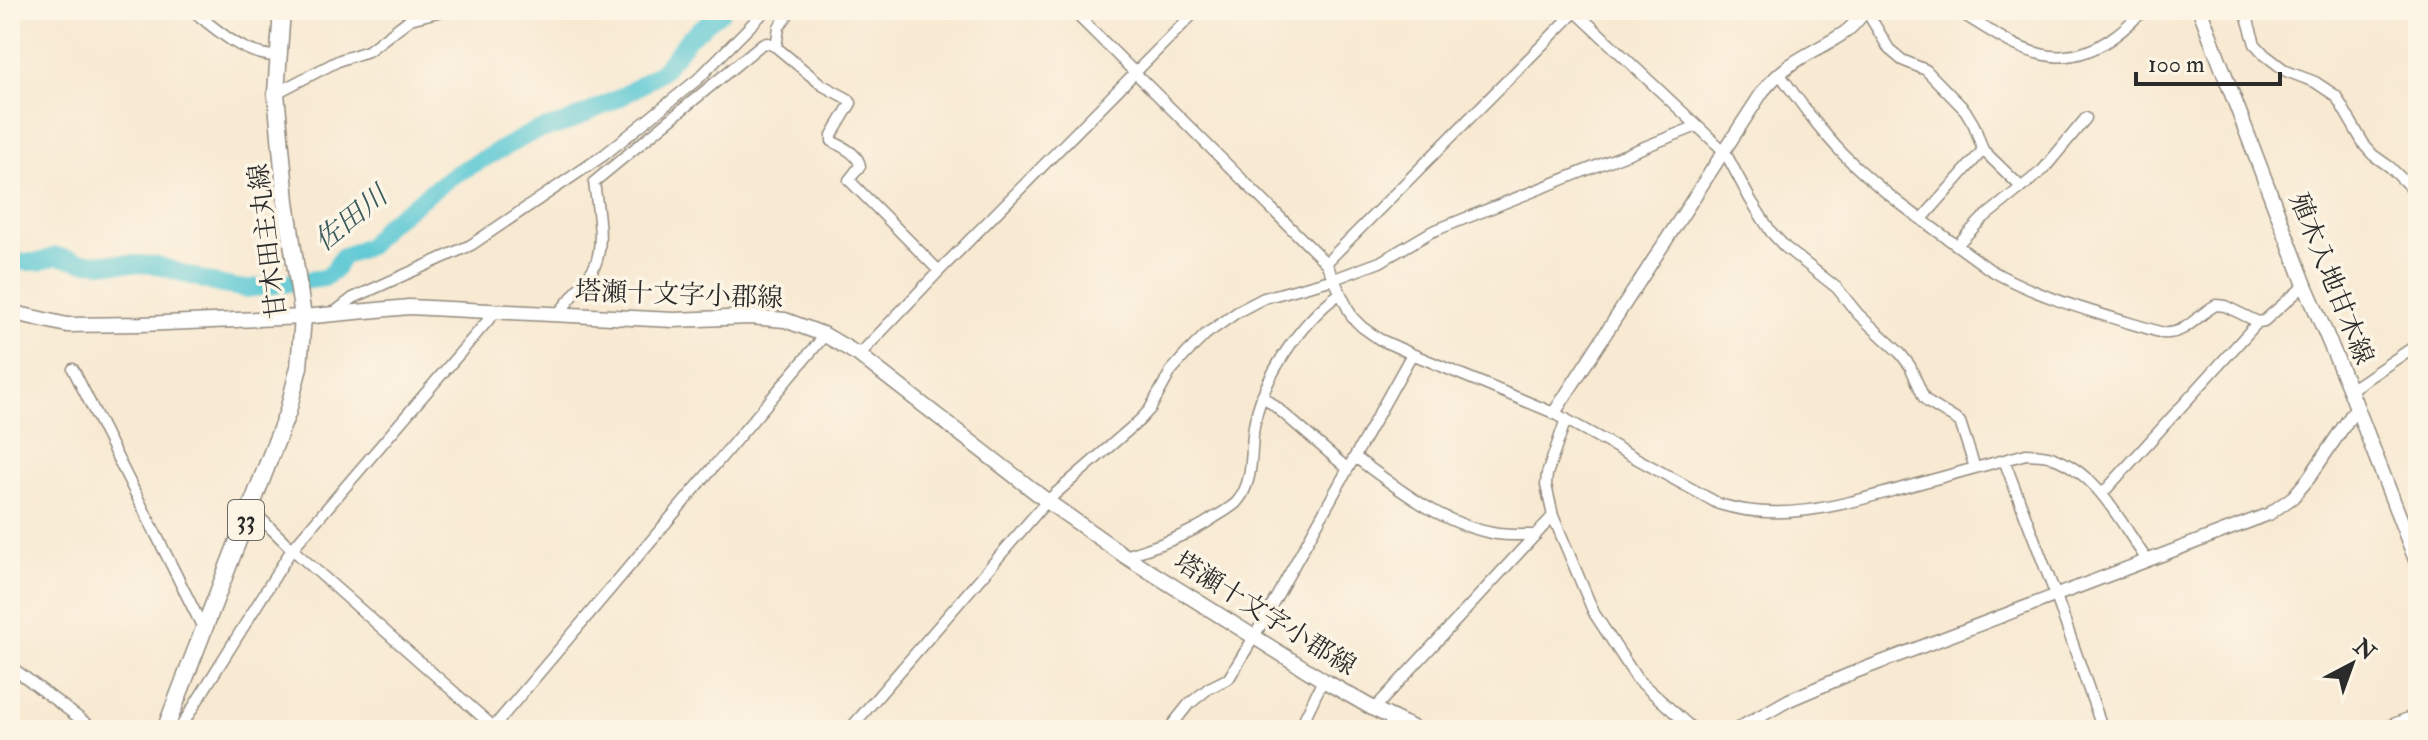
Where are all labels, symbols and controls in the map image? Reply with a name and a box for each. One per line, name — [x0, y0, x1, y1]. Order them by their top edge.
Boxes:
scale bar — [2136, 36, 2280, 86]
text: 100 m — [2148, 49, 2205, 80]
street label: 甘木田主丸線 — [243, 162, 293, 320]
water label: 佐田川 — [307, 177, 397, 259]
street label: 殖木入地甘木線 — [2282, 189, 2380, 369]
street label: 塔瀬十文字小郡線 — [574, 275, 784, 315]
road number: 33 — [228, 500, 264, 540]
street label: 塔瀬十文字小郡線 — [1168, 545, 1362, 683]
north arrow — [2312, 624, 2392, 704]
text: N — [2347, 632, 2381, 667]

